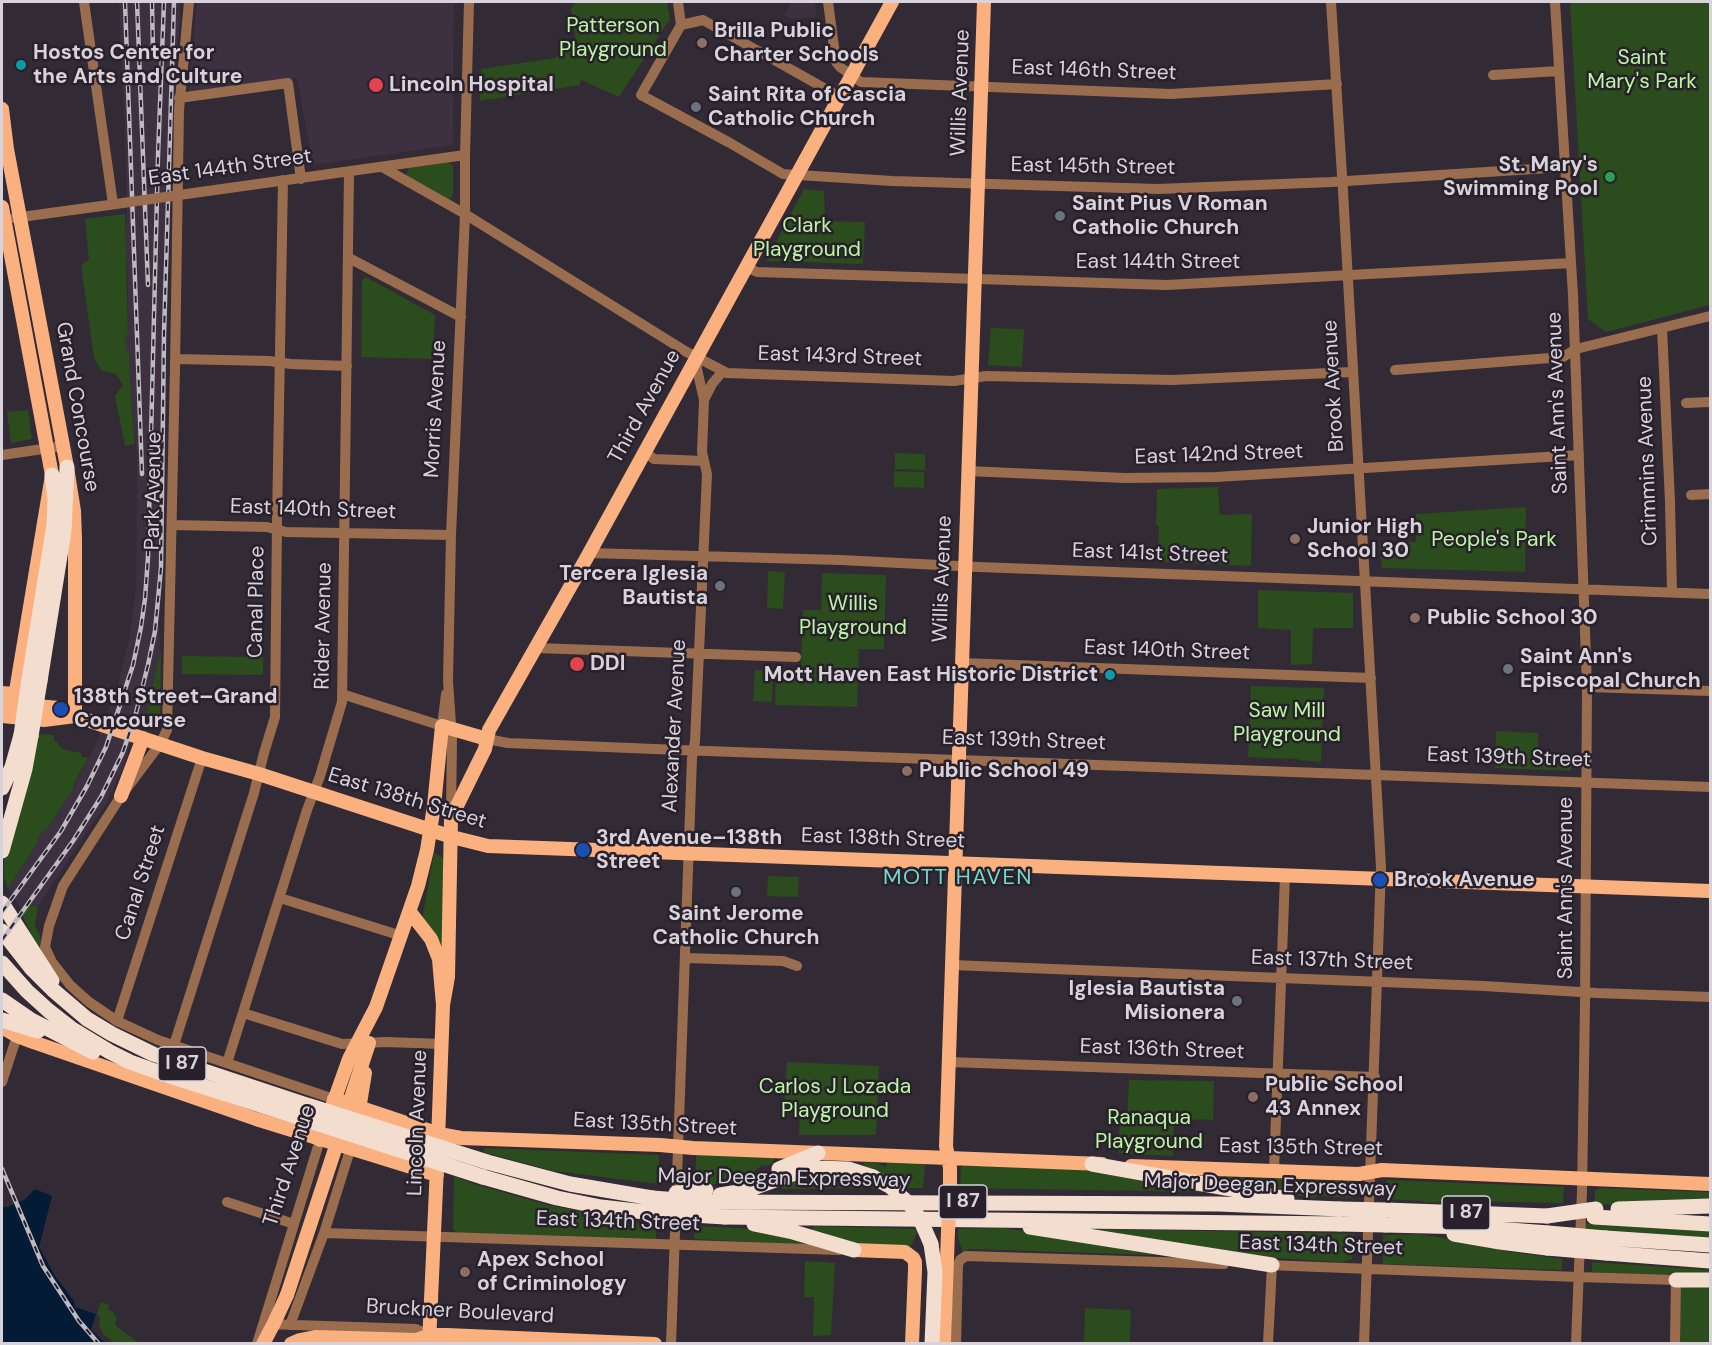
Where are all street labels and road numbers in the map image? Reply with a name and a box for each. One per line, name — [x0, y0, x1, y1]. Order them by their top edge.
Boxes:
street label: Willis Avenue — [946, 29, 976, 157]
street label: East 146th Street — [1011, 56, 1177, 86]
street label: East 144th Street — [147, 144, 313, 192]
street label: East 145th Street — [1010, 153, 1176, 181]
street label: East 144th Street — [1076, 249, 1240, 275]
street label: Saint Ann's Avenue — [1542, 311, 1574, 495]
street label: Brook Avenue — [1318, 319, 1350, 453]
street label: Grand Concourse — [50, 320, 104, 494]
street label: Morris Avenue — [420, 339, 452, 479]
street label: East 143rd Street — [757, 342, 923, 372]
street label: Third Avenue — [603, 346, 687, 468]
street label: Crimmins Avenue — [1632, 376, 1664, 546]
street label: Park Avenue — [140, 432, 168, 550]
street label: East 142nd Street — [1134, 439, 1304, 471]
street label: East 140th Street — [229, 495, 397, 525]
street label: Willis Avenue — [928, 515, 958, 643]
street label: East 141st Street — [1071, 539, 1229, 569]
street label: Canal Place — [243, 546, 271, 658]
street label: Rider Avenue — [310, 562, 338, 690]
street label: East 140th Street — [1083, 636, 1251, 666]
street label: Alexander Avenue — [658, 639, 692, 813]
street label: East 139th Street — [942, 726, 1106, 756]
street label: East 139th Street — [1427, 743, 1591, 773]
street label: East 138th Street — [325, 763, 489, 835]
street label: Saint Ann's Avenue — [1553, 797, 1579, 979]
street label: Canal Street — [111, 822, 171, 944]
street label: East 138th Street — [800, 824, 966, 854]
street label: East 137th Street — [1250, 946, 1414, 976]
street label: East 136th Street — [1079, 1035, 1245, 1065]
road number: I 87 — [158, 1047, 206, 1081]
street label: Lincoln Avenue — [403, 1049, 433, 1197]
street label: Third Avenue — [258, 1102, 322, 1230]
street label: East 135th Street — [572, 1108, 738, 1142]
street label: East 135th Street — [1219, 1134, 1383, 1162]
street label: Major Deegan Expressway — [657, 1164, 911, 1194]
street label: Major Deegan Expressway — [1143, 1169, 1397, 1203]
road number: I 87 — [939, 1185, 987, 1219]
road number: I 87 — [1442, 1196, 1490, 1230]
street label: East 134th Street — [535, 1207, 701, 1237]
street label: East 134th Street — [1238, 1231, 1404, 1261]
street label: Bruckner Boulevard — [365, 1294, 555, 1330]

